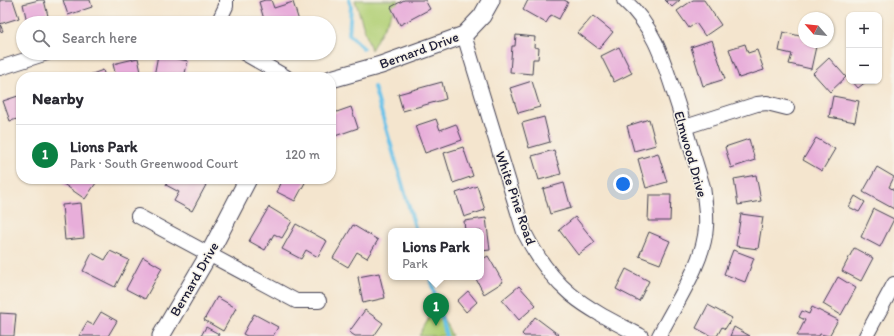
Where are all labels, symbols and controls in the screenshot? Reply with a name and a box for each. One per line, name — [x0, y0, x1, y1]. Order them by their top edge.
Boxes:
north arrow — [798, 12, 834, 48]
map controls — [846, 12, 882, 84]
button: + — [846, 12, 882, 48]
search box — [16, 16, 336, 60]
icon: search — [30, 27, 52, 49]
street label: Bernard Drive — [377, 28, 462, 73]
text: Search here — [62, 29, 137, 47]
button: − — [846, 48, 882, 84]
text: Nearby — [32, 88, 84, 108]
street label: Elmwood Drive — [670, 109, 711, 200]
text: Lions Park — [70, 138, 138, 156]
text: 1 — [42, 147, 48, 162]
text: 120 m — [285, 147, 320, 162]
street label: White Pine Road — [492, 149, 540, 248]
text: Park · South Greenwood Court — [70, 156, 238, 171]
your location — [613, 174, 633, 194]
popup — [388, 228, 484, 280]
text: Lions Park — [402, 238, 470, 256]
street label: Bernard Drive — [166, 239, 223, 320]
text: Park — [402, 256, 428, 271]
pin: 1 — [423, 293, 449, 326]

